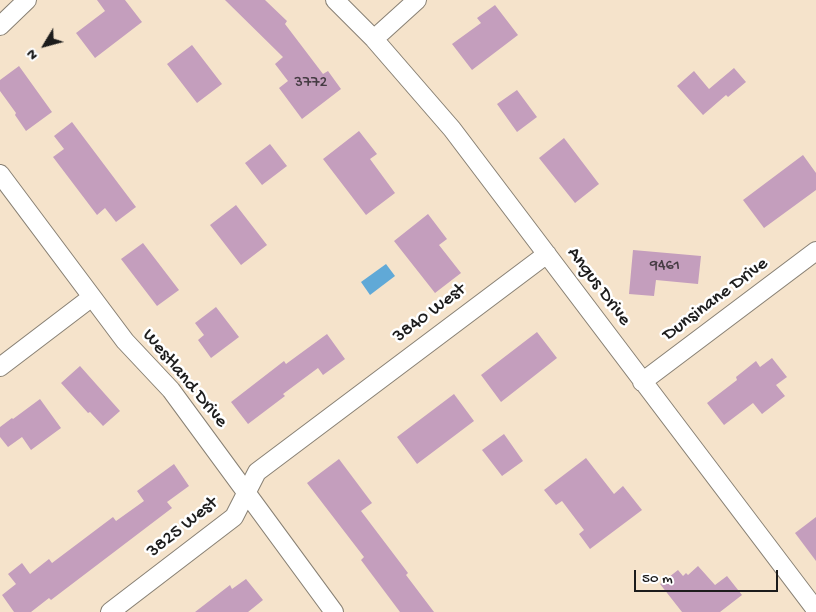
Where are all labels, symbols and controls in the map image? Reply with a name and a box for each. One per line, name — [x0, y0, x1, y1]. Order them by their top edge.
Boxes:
north arrow — [20, 20, 70, 70]
text: N — [23, 46, 42, 63]
house number: 3772 — [295, 74, 327, 94]
street label: Angus Drive — [561, 243, 635, 331]
street label: Dunsinane Drive — [659, 253, 773, 347]
house number: 9461 — [650, 257, 680, 277]
street label: 3840 West — [389, 279, 471, 349]
street label: Westland Drive — [136, 325, 232, 433]
street label: 3825 West — [143, 492, 223, 564]
scale bar — [636, 560, 780, 592]
text: 50 m — [642, 570, 673, 588]

